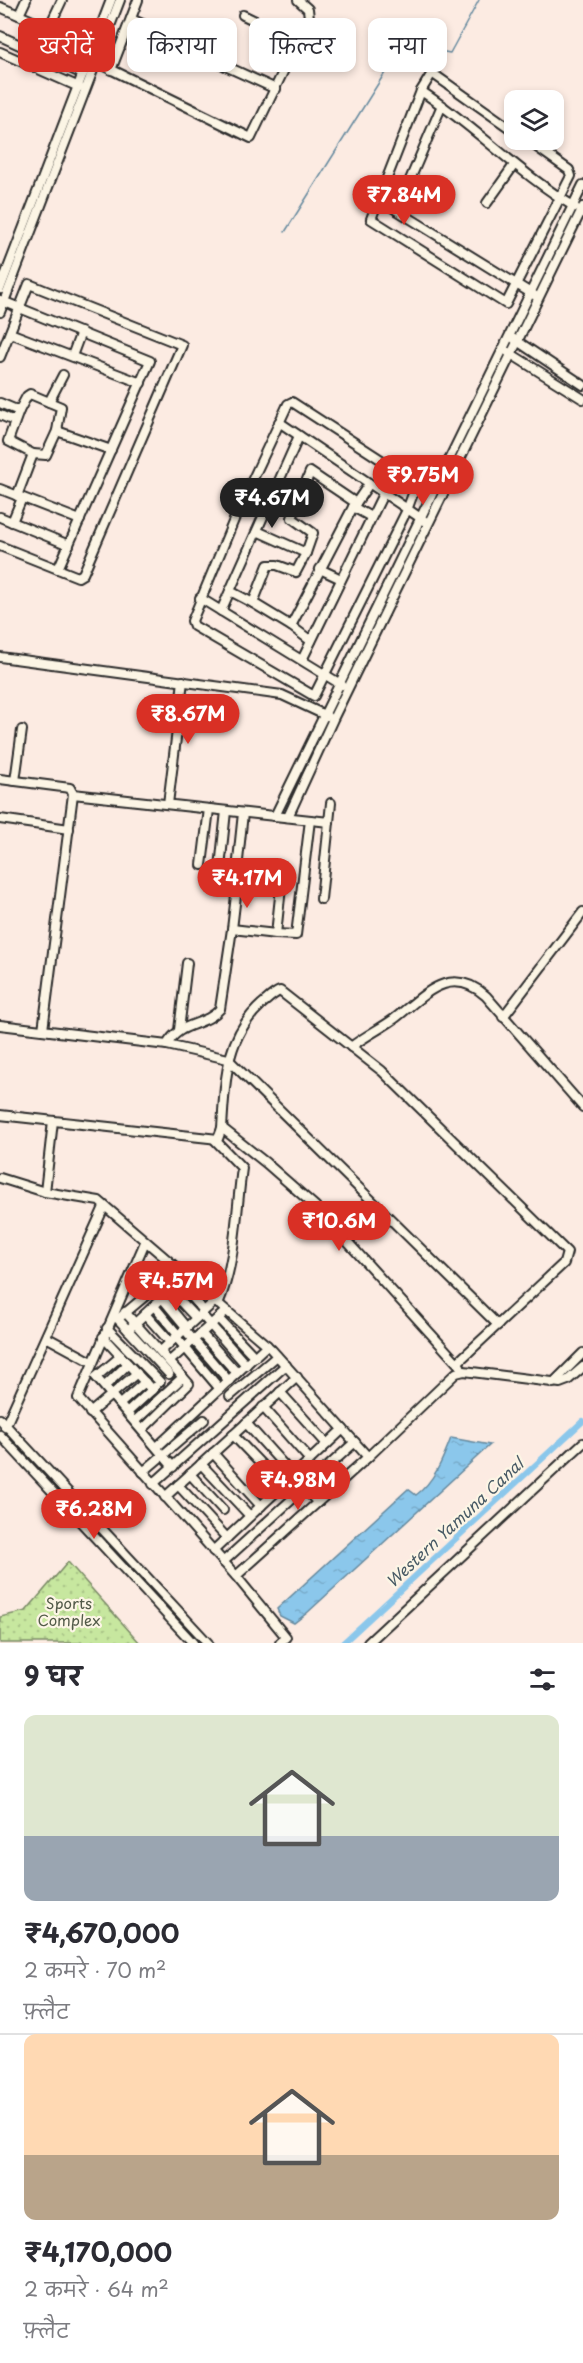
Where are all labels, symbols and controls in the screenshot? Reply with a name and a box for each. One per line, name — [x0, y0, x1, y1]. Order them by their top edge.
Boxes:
chip: खरीदें — [18, 18, 115, 72]
chip: किराया — [127, 18, 237, 72]
chip: फ़िल्टर — [249, 18, 356, 72]
chip: नया — [368, 18, 447, 72]
map controls — [504, 90, 564, 150]
button: layers — [504, 90, 564, 150]
pin: ₹7.84M — [355, 175, 453, 226]
text: ₹7.84M — [366, 179, 442, 209]
pin: ₹9.75M — [374, 455, 472, 506]
text: ₹9.75M — [387, 459, 459, 489]
pin: ₹4.67M — [223, 478, 321, 529]
text: ₹4.67M — [234, 482, 310, 512]
pin: ₹8.67M — [139, 694, 237, 745]
text: ₹8.67M — [150, 698, 226, 728]
pin: ₹4.17M — [198, 858, 296, 909]
text: ₹4.17M — [212, 862, 282, 892]
pin: ₹10.6M — [290, 1201, 388, 1252]
text: ₹10.6M — [302, 1205, 376, 1235]
pin: ₹4.57M — [127, 1261, 225, 1312]
text: ₹4.57M — [138, 1265, 214, 1295]
water label: Western Yamuna Canal — [380, 1450, 530, 1592]
pin: ₹4.98M — [249, 1460, 347, 1511]
text: ₹4.98M — [260, 1464, 336, 1494]
pin: ₹6.28M — [45, 1489, 143, 1540]
text: ₹6.28M — [55, 1493, 133, 1523]
park label: Sports Complex — [38, 1591, 101, 1631]
text: 9 घर — [24, 1656, 82, 1695]
icon: filters — [526, 1663, 559, 1696]
icon: home — [238, 1754, 346, 1862]
text: ₹4,670,000 — [24, 1913, 179, 1952]
text: 2 कमरे · 70 m² — [24, 1955, 166, 1985]
text: फ़्लैट — [24, 1996, 70, 2026]
icon: home — [238, 2073, 346, 2181]
text: ₹4,170,000 — [24, 2232, 172, 2271]
text: 2 कमरे · 64 m² — [24, 2274, 169, 2304]
text: फ़्लैट — [24, 2315, 70, 2345]

